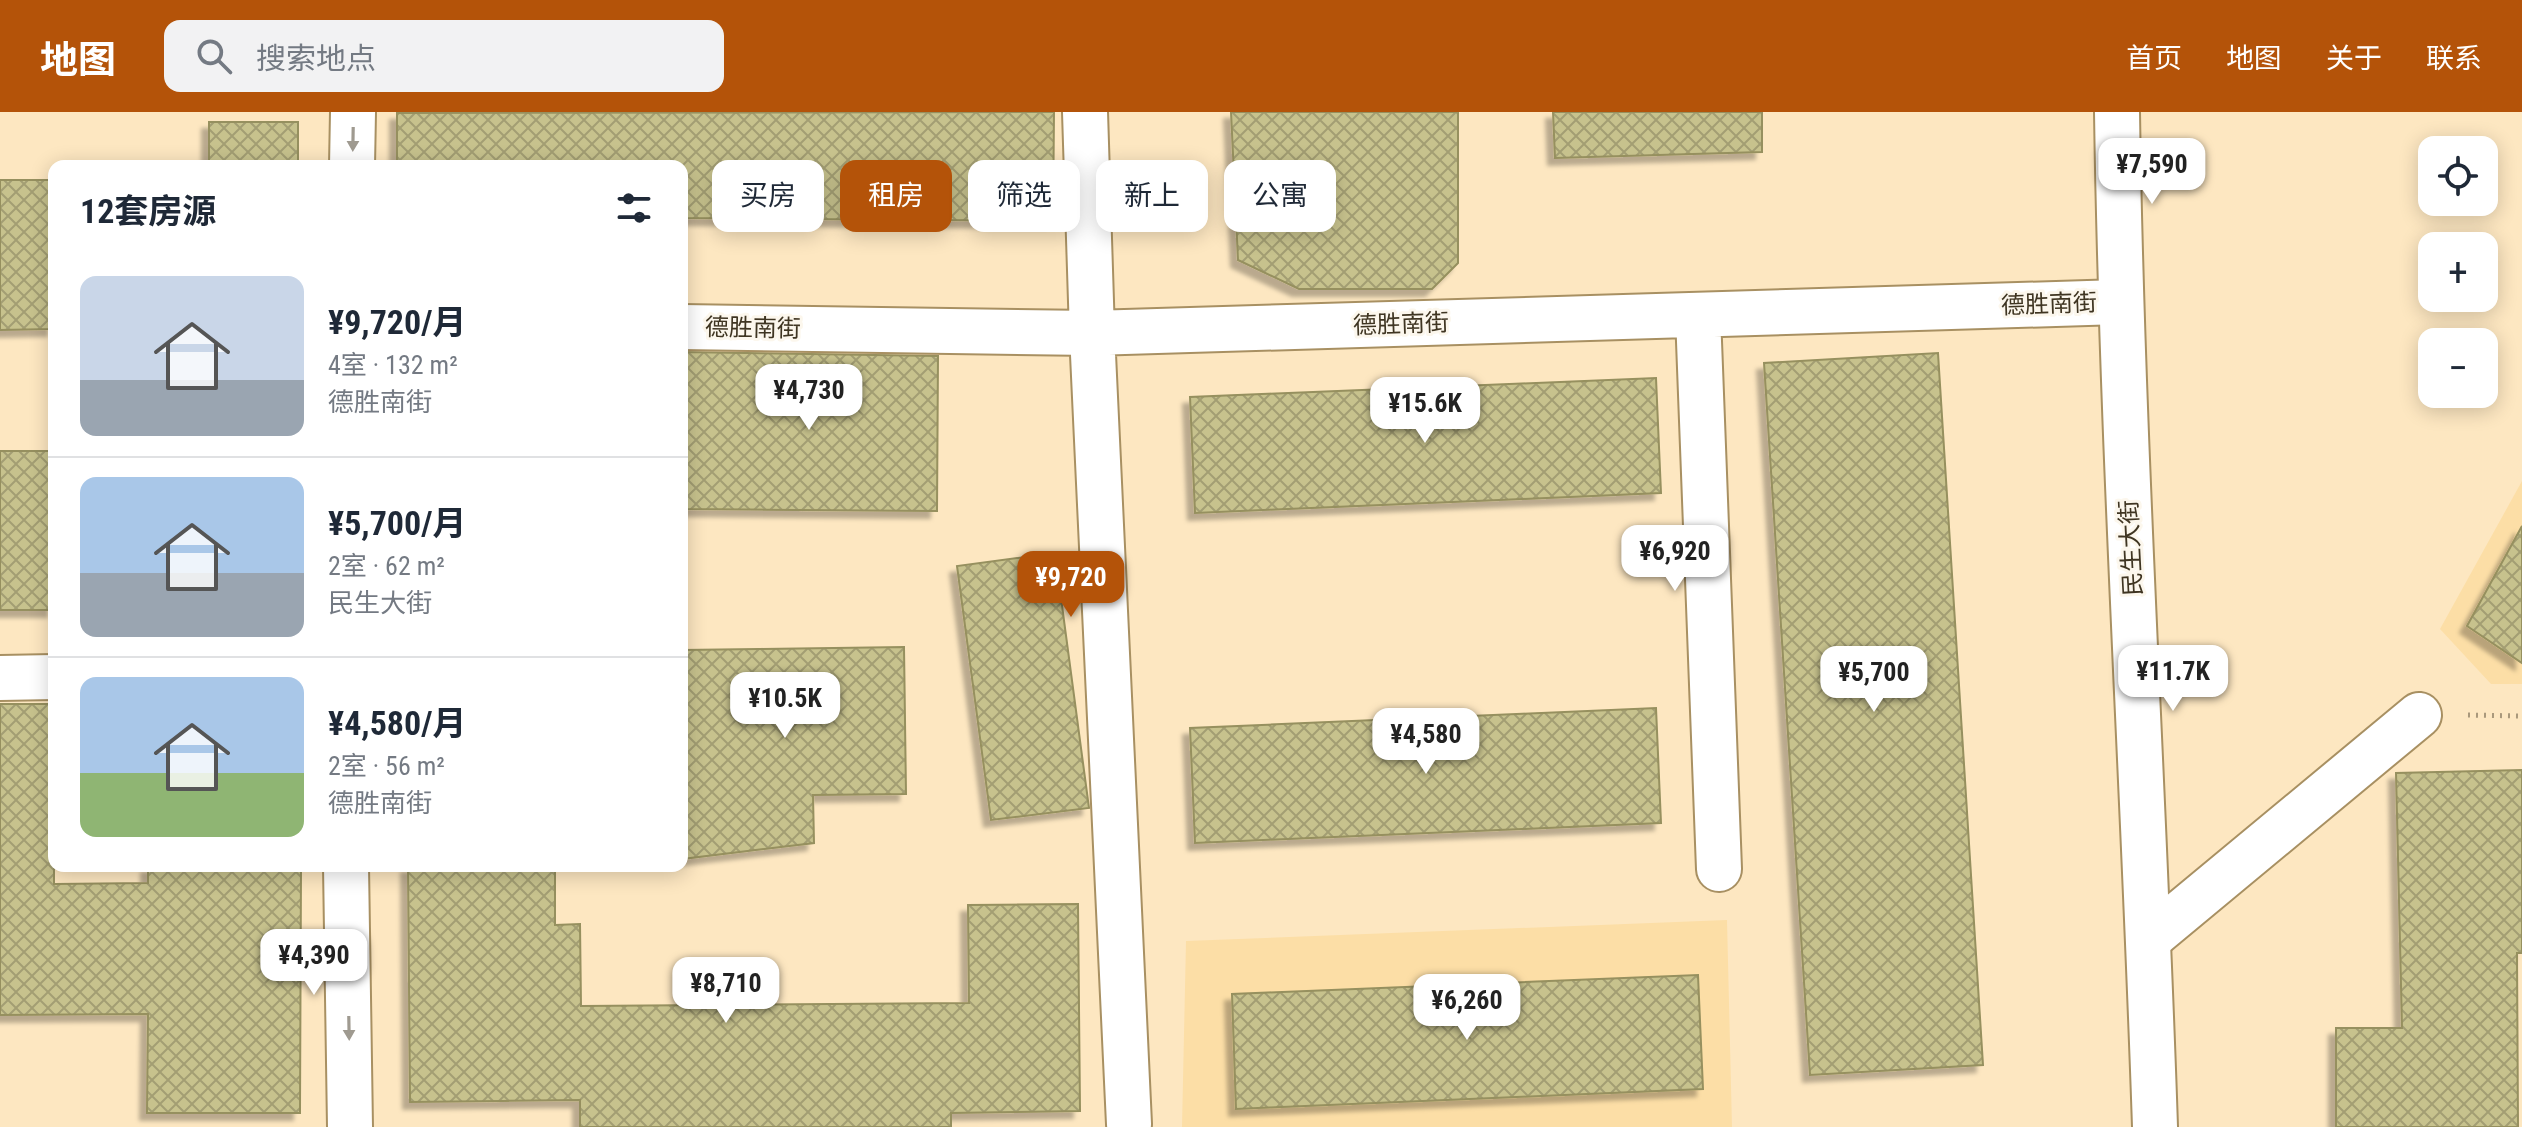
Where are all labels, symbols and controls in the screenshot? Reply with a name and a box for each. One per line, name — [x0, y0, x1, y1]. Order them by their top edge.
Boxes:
search box — [164, 20, 724, 92]
icon: search — [192, 34, 236, 78]
text: 地图 — [40, 38, 116, 82]
text: 搜索地点 — [256, 41, 376, 76]
text: 首页 — [2126, 42, 2182, 75]
text: 地图 — [2226, 42, 2282, 75]
text: 关于 — [2326, 42, 2382, 75]
text: 联系 — [2426, 42, 2482, 75]
one-way arrow — [346, 127, 359, 152]
map controls — [2418, 136, 2498, 408]
button: locate — [2418, 136, 2498, 216]
pin: ¥7,590 — [2087, 138, 2217, 206]
text: ¥7,590 — [2116, 149, 2188, 179]
chip: 买房 — [712, 160, 824, 232]
chip: 租房 — [840, 160, 952, 232]
chip: 筛选 — [968, 160, 1080, 232]
chip: 新上 — [1096, 160, 1208, 232]
chip: 公寓 — [1224, 160, 1336, 232]
icon: filters — [612, 186, 656, 230]
text: 12套房源 — [80, 191, 216, 231]
button: + — [2418, 232, 2498, 312]
street label: 德胜南街 — [2001, 288, 2097, 320]
text: ¥9,720/月 — [328, 302, 467, 342]
icon: home — [144, 308, 240, 404]
street label: 德胜南街 — [1353, 308, 1449, 340]
street label: 德胜南街 — [705, 313, 801, 343]
button: − — [2418, 328, 2498, 408]
text: 4室 · 132 m² — [328, 350, 458, 380]
pin: ¥4,730 — [744, 364, 874, 432]
text: ¥4,730 — [773, 375, 845, 405]
pin: ¥15.6K — [1360, 377, 1490, 445]
text: 德胜南街 — [328, 387, 432, 417]
text: ¥15.6K — [1388, 388, 1462, 418]
street label: 民生大街 — [2115, 499, 2147, 597]
text: ¥5,700/月 — [328, 503, 467, 543]
icon: home — [144, 509, 240, 605]
pin: ¥6,920 — [1610, 525, 1740, 593]
text: ¥6,920 — [1639, 536, 1711, 566]
text: 2室 · 62 m² — [328, 551, 445, 581]
pin: ¥9,720 — [1006, 551, 1136, 619]
text: ¥9,720 — [1035, 562, 1107, 592]
text: 民生大街 — [328, 588, 432, 618]
pin: ¥11.7K — [2108, 645, 2238, 713]
pin: ¥5,700 — [1809, 646, 1939, 714]
text: ¥11.7K — [2136, 656, 2210, 686]
text: ¥5,700 — [1838, 657, 1910, 687]
pin: ¥10.5K — [720, 672, 850, 740]
text: ¥10.5K — [748, 683, 822, 713]
text: ¥4,580/月 — [328, 703, 467, 743]
pin: ¥4,580 — [1361, 708, 1491, 776]
icon: home — [144, 709, 240, 805]
text: ¥4,580 — [1390, 719, 1462, 749]
text: 2室 · 56 m² — [328, 751, 445, 781]
text: 德胜南街 — [328, 788, 432, 818]
pin: ¥4,390 — [249, 929, 379, 997]
text: ¥4,390 — [278, 940, 350, 970]
pin: ¥8,710 — [661, 957, 791, 1025]
text: ¥8,710 — [690, 968, 762, 998]
pin: ¥6,260 — [1402, 974, 1532, 1042]
text: ¥6,260 — [1431, 985, 1503, 1015]
one-way arrow — [343, 1016, 355, 1041]

